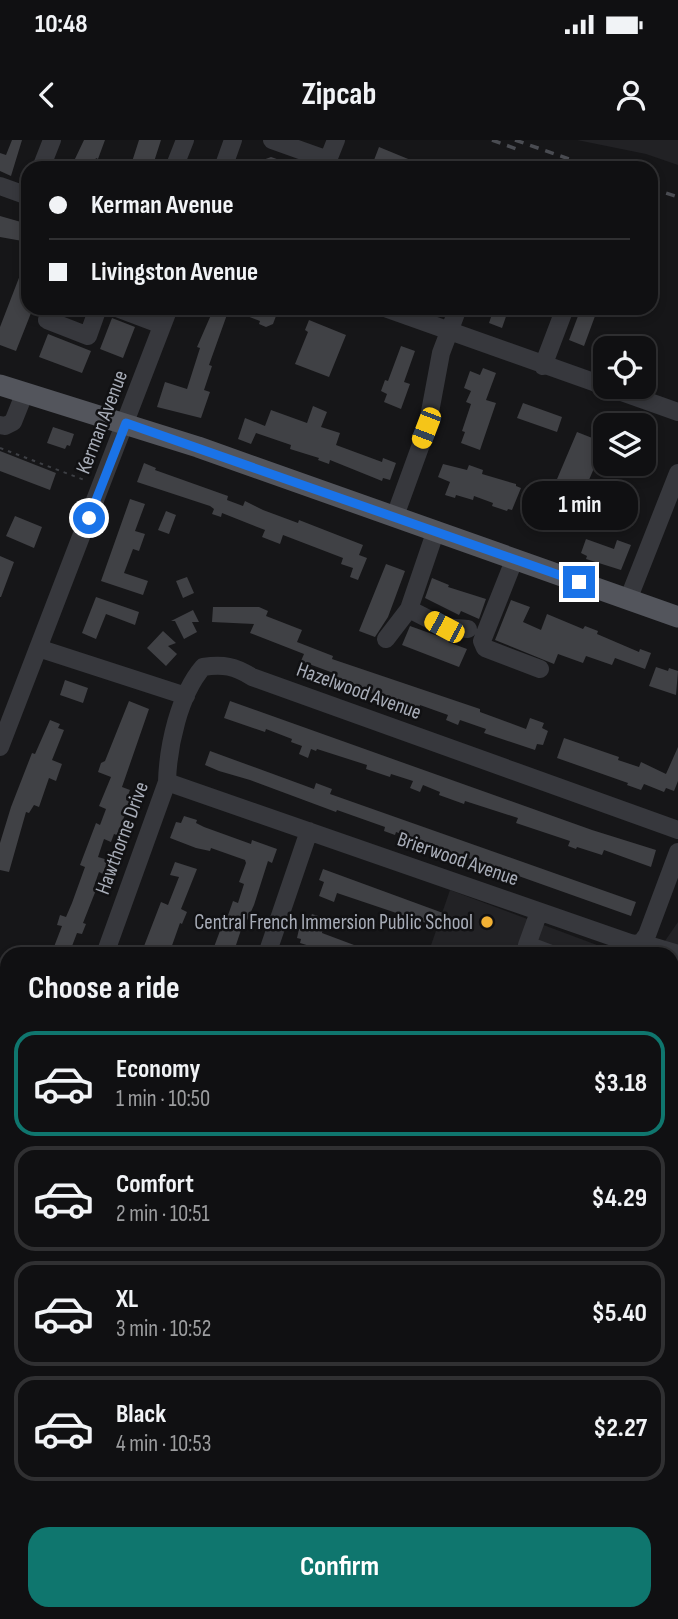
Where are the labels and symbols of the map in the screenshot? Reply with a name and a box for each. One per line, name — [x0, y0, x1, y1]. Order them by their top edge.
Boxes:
street label: Kerman Avenue — [71, 367, 133, 477]
car — [409, 405, 444, 451]
callout: 1 min — [521, 480, 637, 530]
route start — [73, 502, 105, 534]
route end — [563, 566, 595, 598]
car — [421, 608, 468, 646]
street label: Hazelwood Avenue — [293, 657, 425, 725]
street label: Hawthorne Drive — [90, 778, 154, 898]
street label: Brierwood Avenue — [394, 827, 522, 891]
place label: Central French Immersion Public School — [194, 910, 473, 935]
marker: Central French Immersion Public School — [479, 914, 495, 930]

